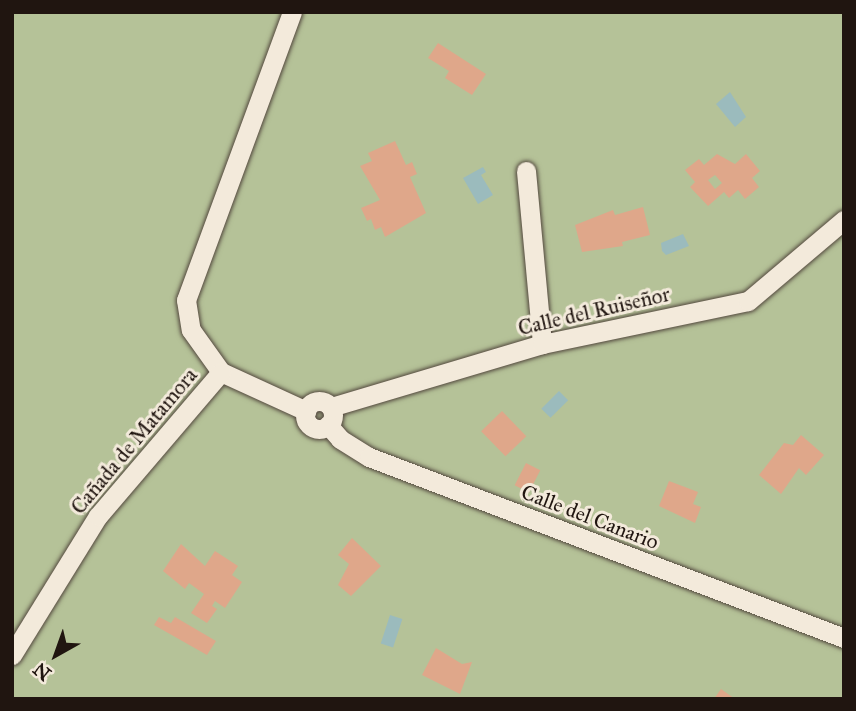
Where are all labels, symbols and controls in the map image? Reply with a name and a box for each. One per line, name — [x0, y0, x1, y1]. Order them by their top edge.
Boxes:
street label: Calle del Ruiseñor — [516, 281, 672, 341]
street label: Cañada de Matamora — [66, 363, 202, 519]
street label: Calle del Canario — [518, 479, 662, 555]
north arrow — [21, 620, 91, 690]
text: N — [29, 657, 56, 685]

